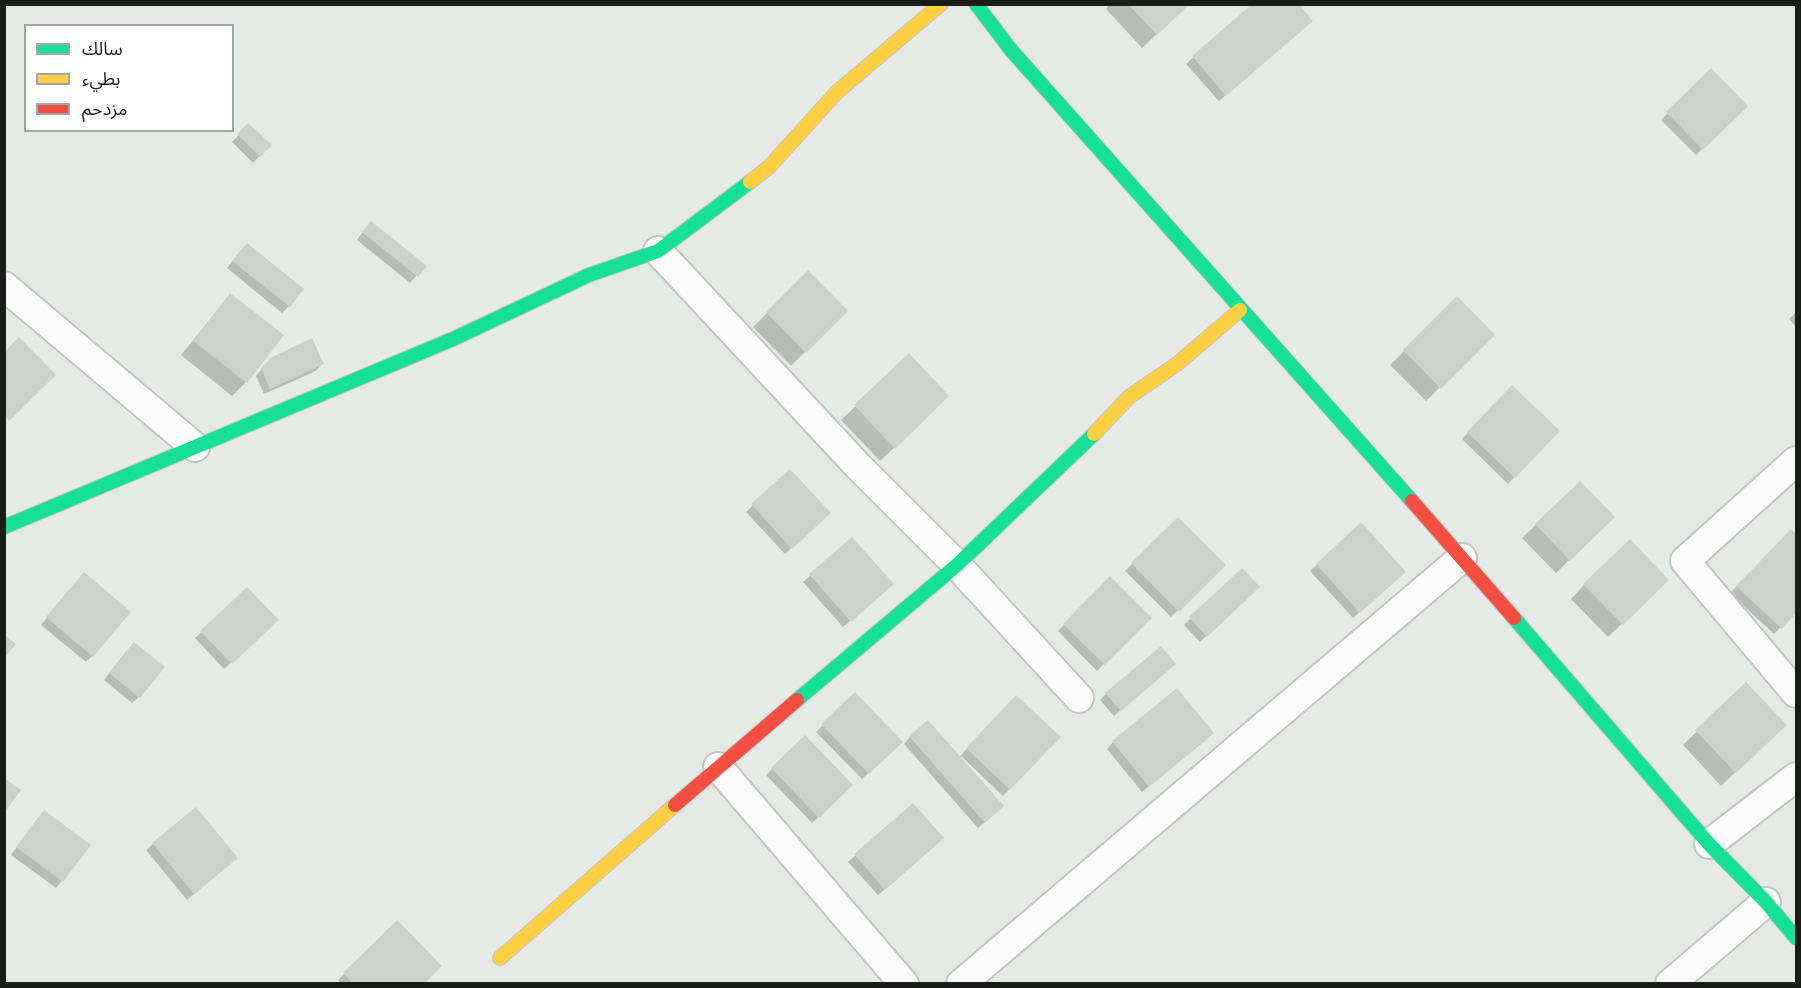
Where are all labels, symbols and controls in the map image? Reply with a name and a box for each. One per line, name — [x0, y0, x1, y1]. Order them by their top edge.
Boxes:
legend — [24, 24, 234, 132]
text: سالك — [82, 38, 123, 59]
text: بطيء — [82, 68, 120, 89]
text: مزدحم — [82, 98, 127, 119]

